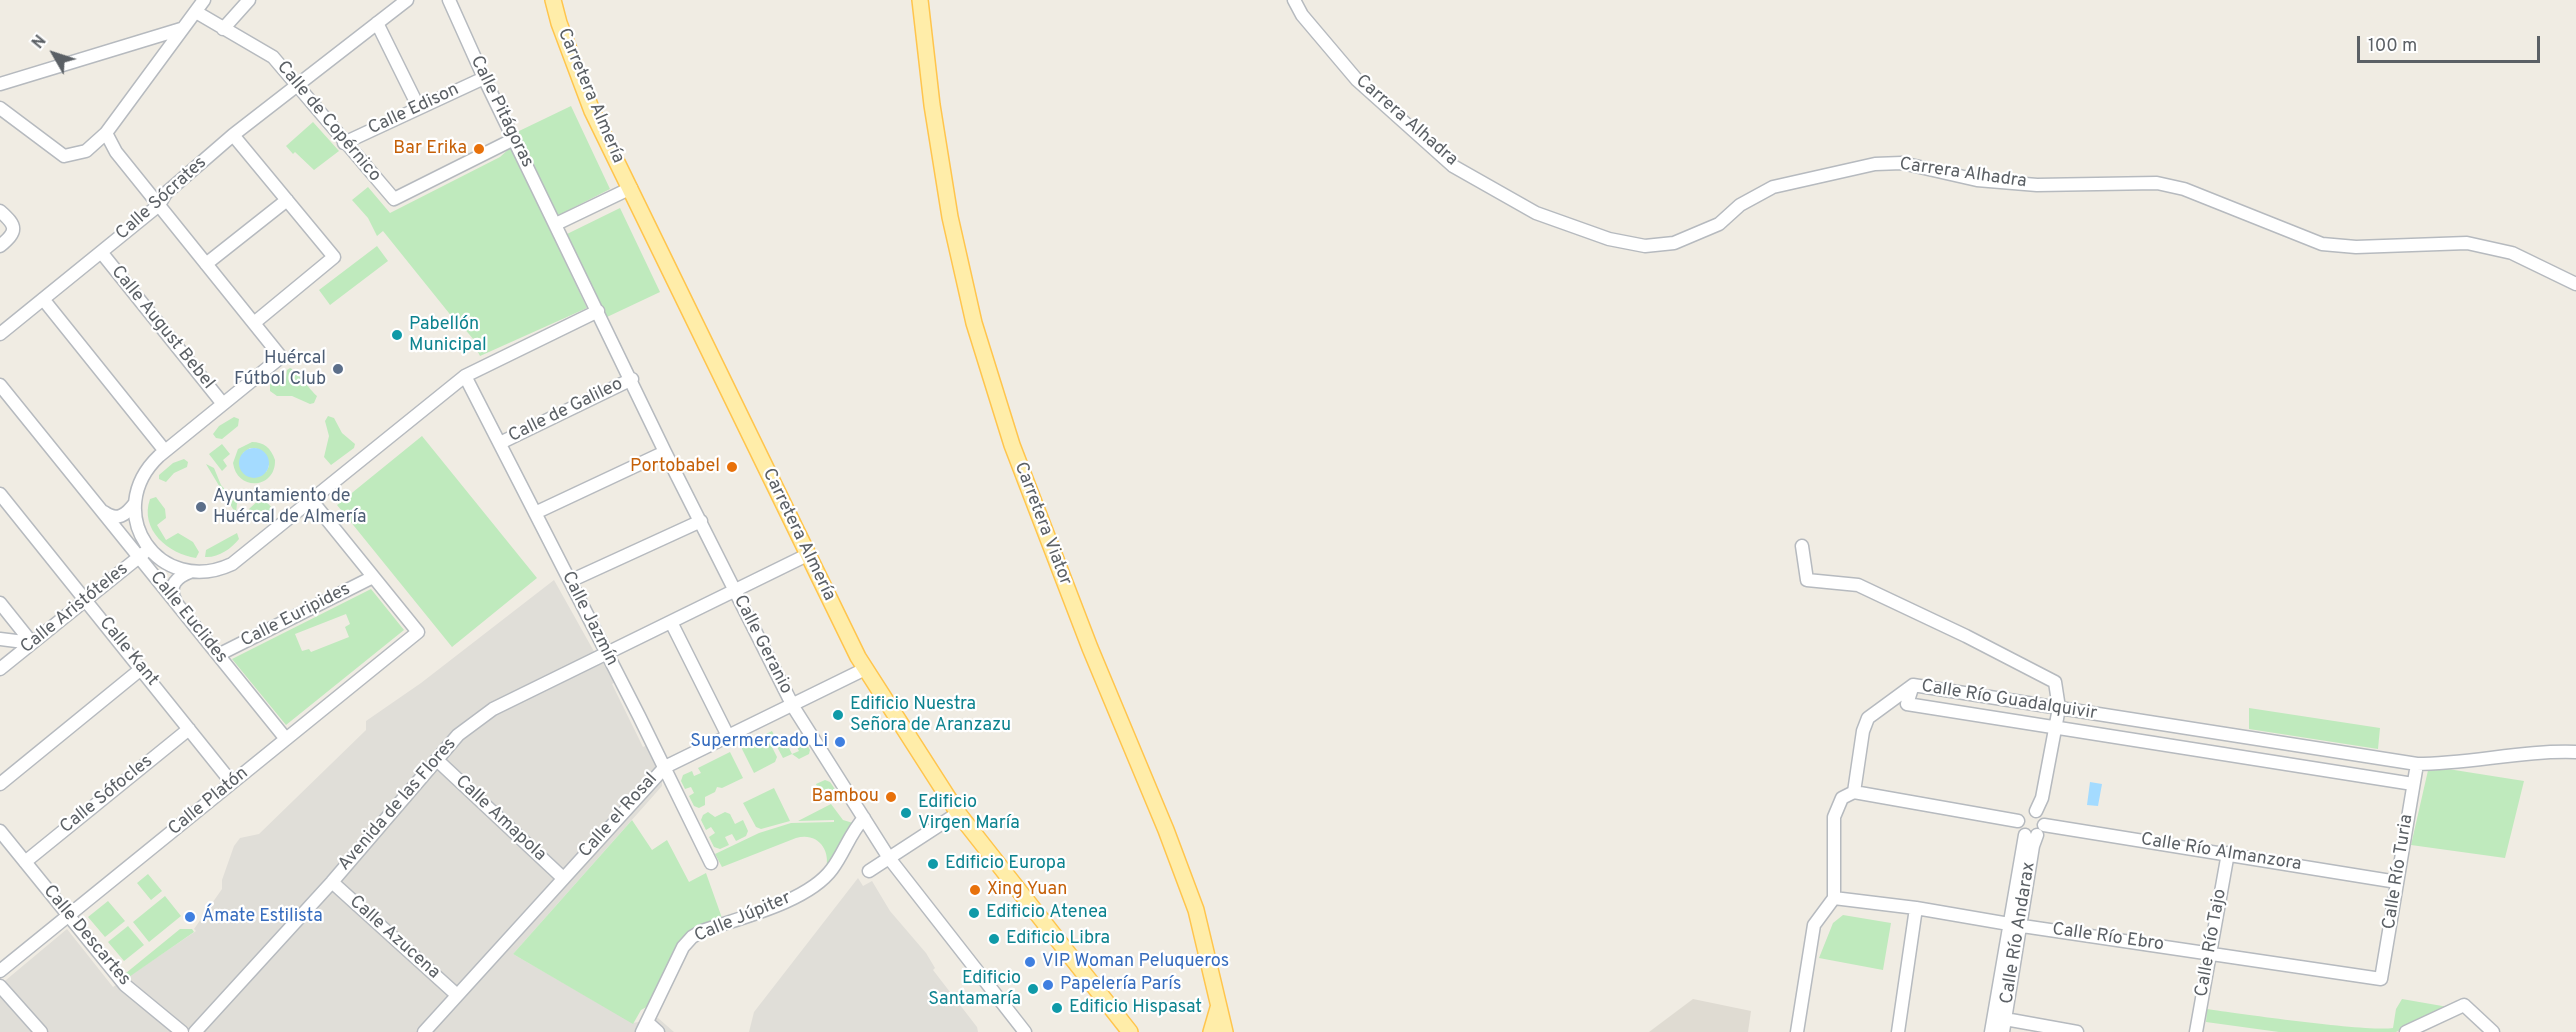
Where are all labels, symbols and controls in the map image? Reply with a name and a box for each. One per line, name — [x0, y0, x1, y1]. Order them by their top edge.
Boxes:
north arrow — [24, 24, 84, 84]
scale bar — [2360, 24, 2543, 62]
street label: Carretera Almería — [552, 25, 628, 167]
text: N — [29, 32, 51, 53]
text: 100 m — [2368, 35, 2417, 58]
street label: Calle Pitágoras — [465, 53, 537, 171]
street label: Calle de Copérnico — [271, 57, 385, 187]
street label: Carrera Alhadra — [1351, 71, 1461, 171]
street label: Calle Edison — [365, 80, 463, 140]
place label: Bar Erika — [393, 138, 467, 160]
marker: Bar Erika — [472, 142, 486, 156]
street label: Calle Sócrates — [112, 153, 212, 245]
street label: Carrera Alhadra — [1898, 154, 2028, 194]
street label: Calle August Bebel — [106, 262, 218, 394]
place label: Pabellón Municipal — [409, 314, 487, 356]
marker: Pabellón Municipal — [390, 328, 404, 342]
place label: Huércal Fútbol Club — [234, 348, 326, 391]
marker: Huércal Fútbol Club — [331, 362, 345, 376]
street label: Calle de Galileo — [505, 374, 627, 448]
place label: Portobabel — [630, 456, 720, 478]
street label: Carretera Viator — [1009, 459, 1075, 589]
marker: Portobabel — [725, 460, 739, 474]
street label: Carretera Almería — [757, 465, 839, 605]
place label: Ayuntamiento de Huércal de Almería — [213, 486, 367, 528]
marker: Ayuntamiento de Huércal de Almería — [194, 500, 208, 514]
street label: Calle Aristóteles — [17, 559, 133, 659]
street label: Calle Euclides — [144, 568, 232, 668]
street label: Calle Jazmín — [556, 568, 622, 670]
street label: Calle Euripides — [238, 579, 354, 653]
street label: Calle Geranio — [728, 592, 796, 698]
street label: Calle Kant — [94, 613, 162, 691]
street label: Calle Río Guadalquivir — [1920, 676, 2098, 726]
place label: Edificio Nuestra Señora de Aranzazu — [850, 694, 1011, 736]
marker: Edificio Nuestra Señora de Aranzazu — [831, 708, 845, 722]
place label: Supermercado Li — [690, 731, 828, 753]
street label: Avenida de las Flores — [334, 734, 462, 876]
marker: Supermercado Li — [833, 735, 847, 749]
street label: Calle Sófocles — [56, 751, 158, 839]
street label: Calle Platón — [165, 763, 253, 841]
street label: Calle el Rosal — [575, 769, 663, 863]
street label: Calle Amapola — [450, 771, 550, 867]
place label: Bambou — [812, 786, 879, 808]
marker: Bambou — [884, 790, 898, 804]
place label: Edificio Virgen María — [918, 792, 1020, 834]
marker: Edificio Virgen María — [899, 806, 913, 820]
street label: Calle Río Turia — [2379, 813, 2419, 931]
street label: Calle Río Almanzora — [2139, 830, 2303, 876]
place label: Edificio Europa — [945, 853, 1066, 875]
marker: Edificio Europa — [926, 857, 940, 871]
street label: Calle Río Andarax — [1997, 860, 2041, 1006]
place label: Xing Yuan — [987, 879, 1067, 901]
street label: Calle Descartes — [38, 881, 134, 991]
marker: Xing Yuan — [968, 883, 982, 897]
street label: Calle Río Tajo — [2192, 887, 2232, 999]
street label: Calle Júpiter — [692, 888, 794, 948]
street label: Calle Azucena — [344, 892, 444, 984]
place label: Edificio Atenea — [986, 902, 1107, 924]
place label: Ámate Estilista — [202, 906, 323, 928]
marker: Edificio Atenea — [967, 906, 981, 920]
marker: Ámate Estilista — [183, 910, 197, 924]
street label: Calle Río Ebro — [2051, 919, 2165, 957]
place label: Edificio Libra — [1006, 928, 1110, 950]
marker: Edificio Libra — [987, 932, 1001, 946]
place label: VIP Woman Peluqueros — [1042, 951, 1229, 973]
marker: VIP Woman Peluqueros — [1023, 955, 1037, 969]
place label: Edificio Santamaría — [928, 968, 1021, 1010]
place label: Papelería París — [1060, 974, 1181, 996]
marker: Papelería París — [1041, 978, 1055, 992]
marker: Edificio Santamaría — [1026, 982, 1040, 996]
place label: Edificio Hispasat — [1069, 997, 1202, 1019]
marker: Edificio Hispasat — [1050, 1001, 1064, 1015]

